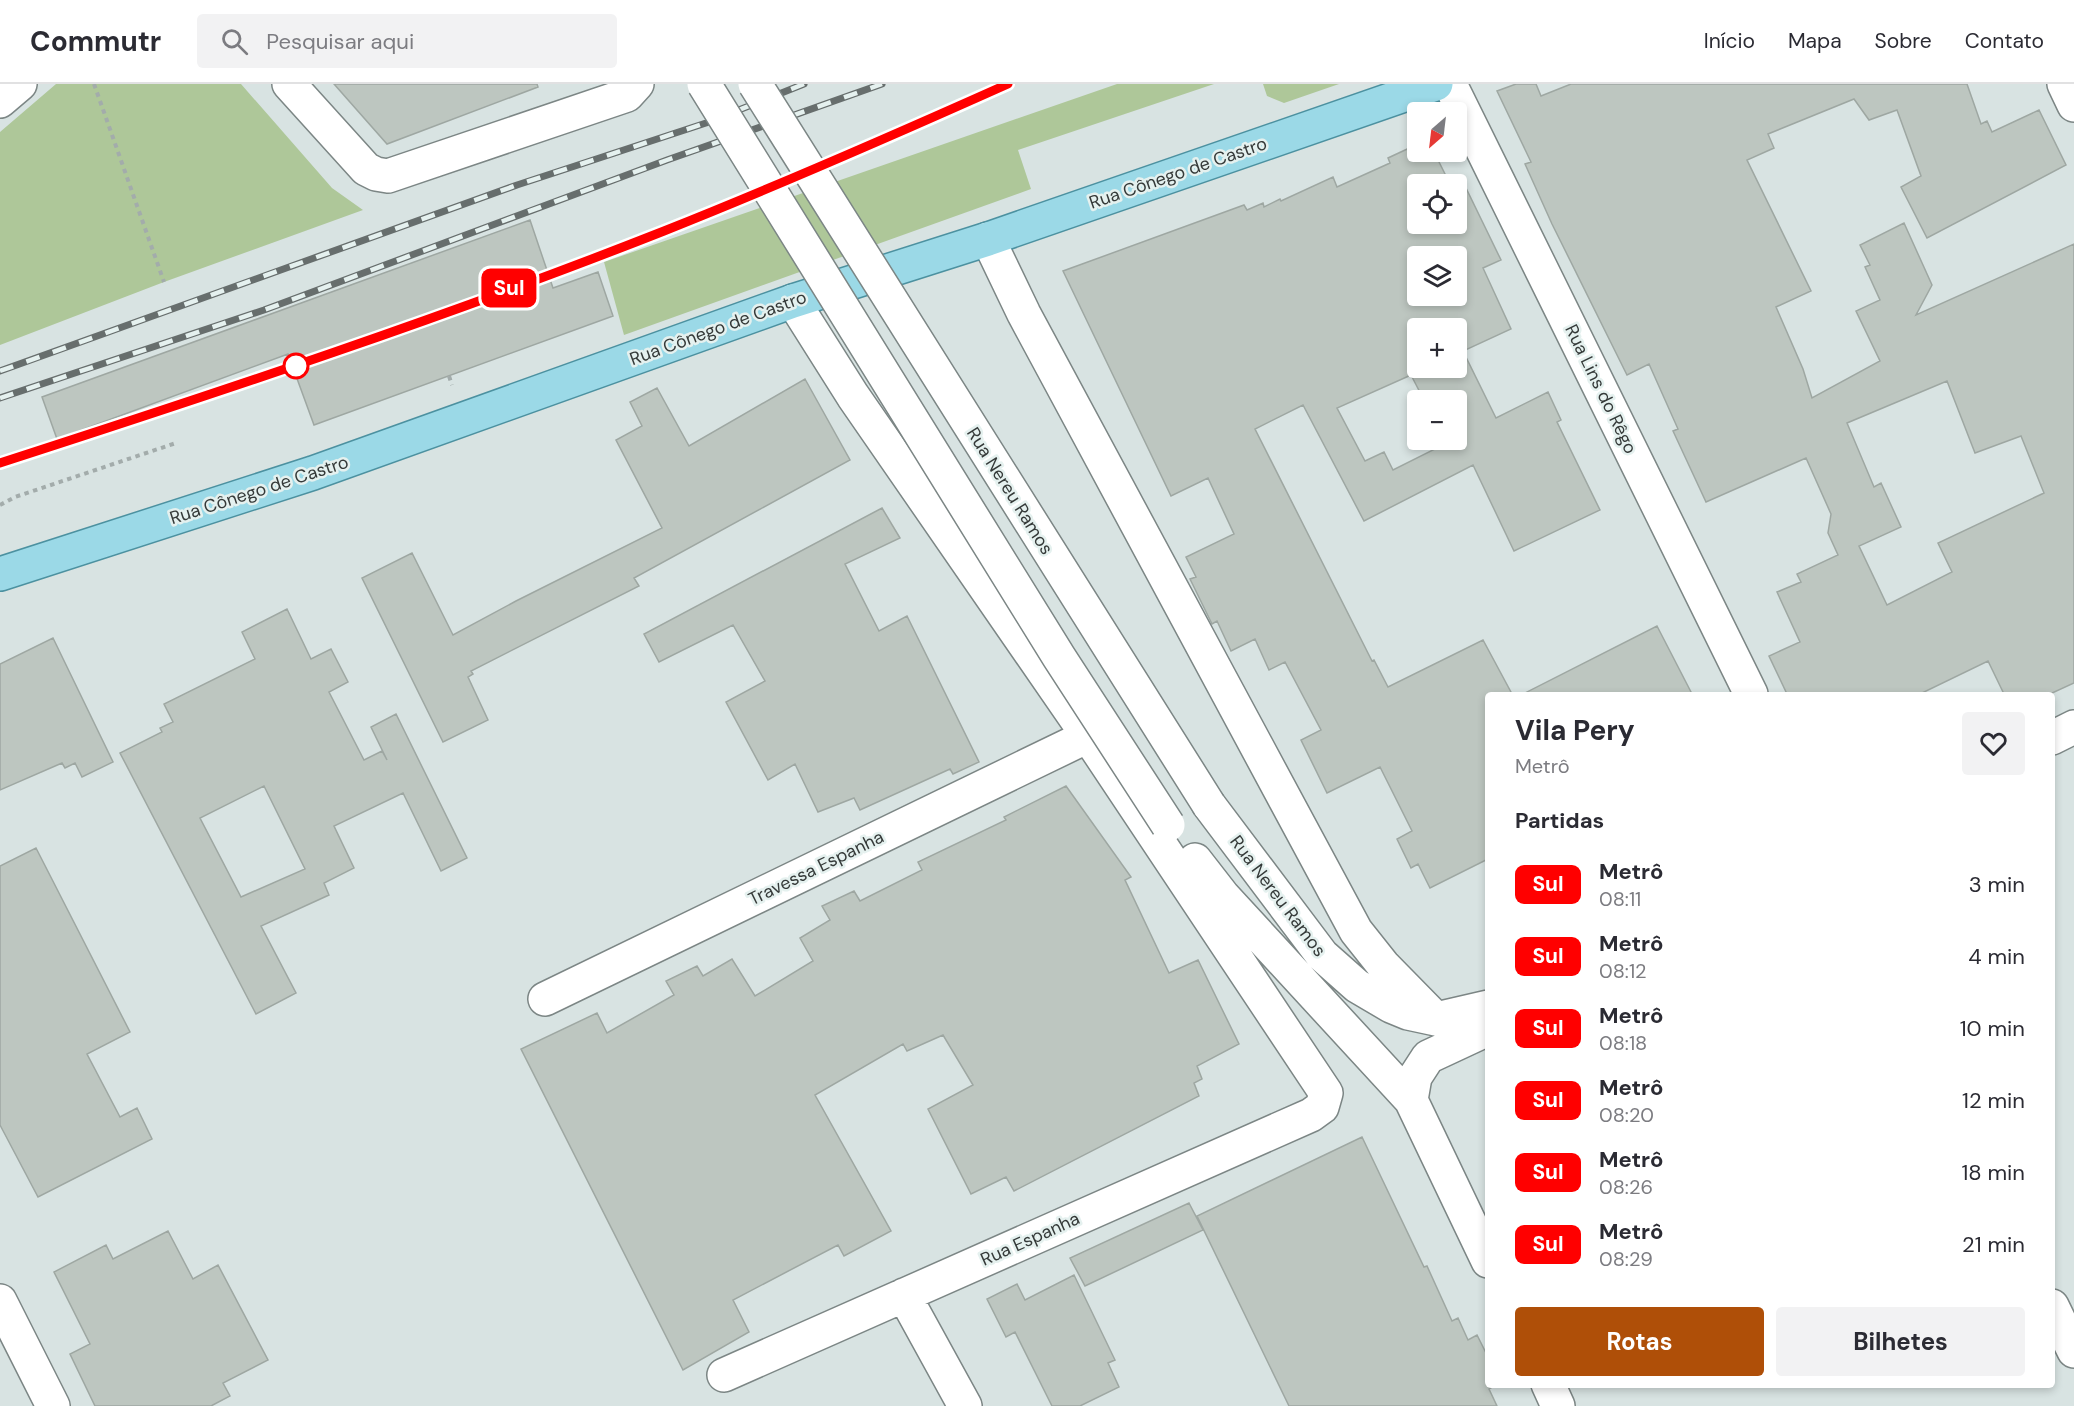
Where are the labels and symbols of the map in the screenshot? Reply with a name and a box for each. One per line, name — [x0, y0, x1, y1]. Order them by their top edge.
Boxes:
north arrow — [1407, 102, 1467, 162]
street label: Rua Cônego de Castro — [1086, 131, 1270, 215]
line badge: Sul — [474, 268, 544, 308]
street label: Rua Cônego de Castro — [626, 285, 810, 371]
street label: Rua Lins do Rêgo — [1559, 320, 1643, 458]
unlabelled marker — [283, 353, 309, 379]
street label: Rua Nereu Ramos — [961, 423, 1059, 559]
street label: Rua Cônego de Castro — [167, 450, 351, 530]
street label: Travessa Espanha — [744, 825, 888, 911]
street label: Rua Nereu Ramos — [1225, 831, 1331, 961]
street label: Rua Espanha — [977, 1206, 1083, 1272]

